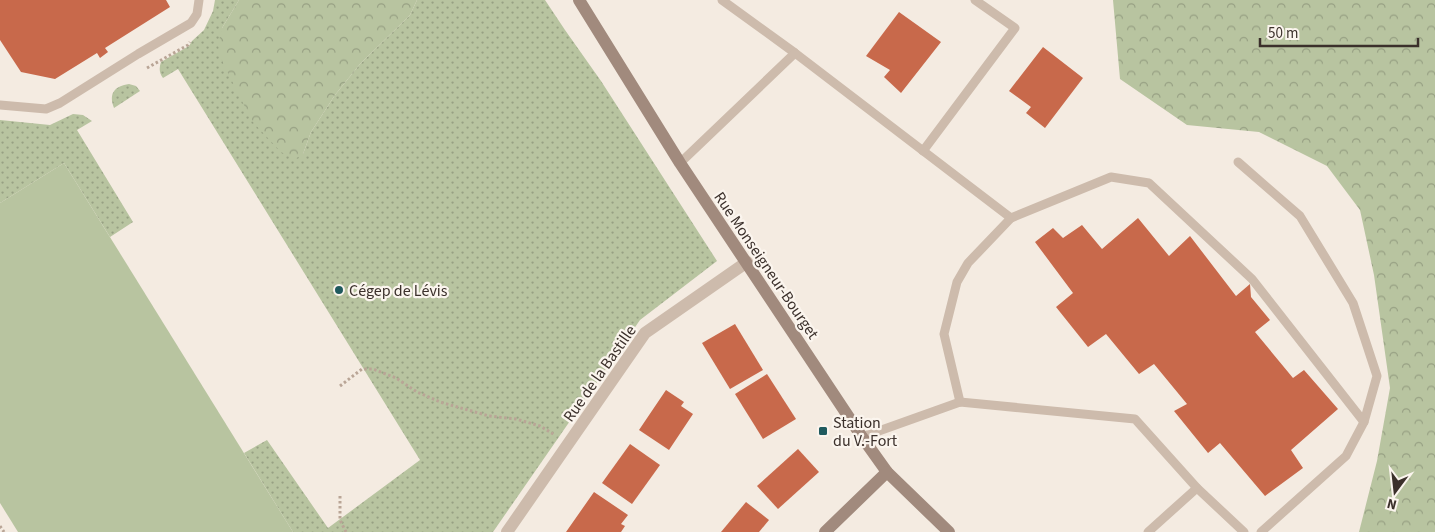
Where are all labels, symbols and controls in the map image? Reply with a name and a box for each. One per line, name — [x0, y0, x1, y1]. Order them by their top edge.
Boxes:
scale bar — [1260, 15, 1418, 47]
text: 50 m — [1268, 23, 1298, 44]
street label: Rue Monseigneur-Bourget — [709, 188, 824, 344]
place label: Cégep de Lévis — [349, 280, 448, 302]
marker: Cégep de Lévis — [333, 284, 345, 296]
street label: Rue de la Bastille — [558, 321, 641, 426]
place label: Station du V.-Fort — [833, 412, 898, 452]
marker: Station du V.-Fort — [817, 425, 829, 437]
north arrow — [1370, 467, 1420, 517]
text: N — [1385, 493, 1399, 514]

